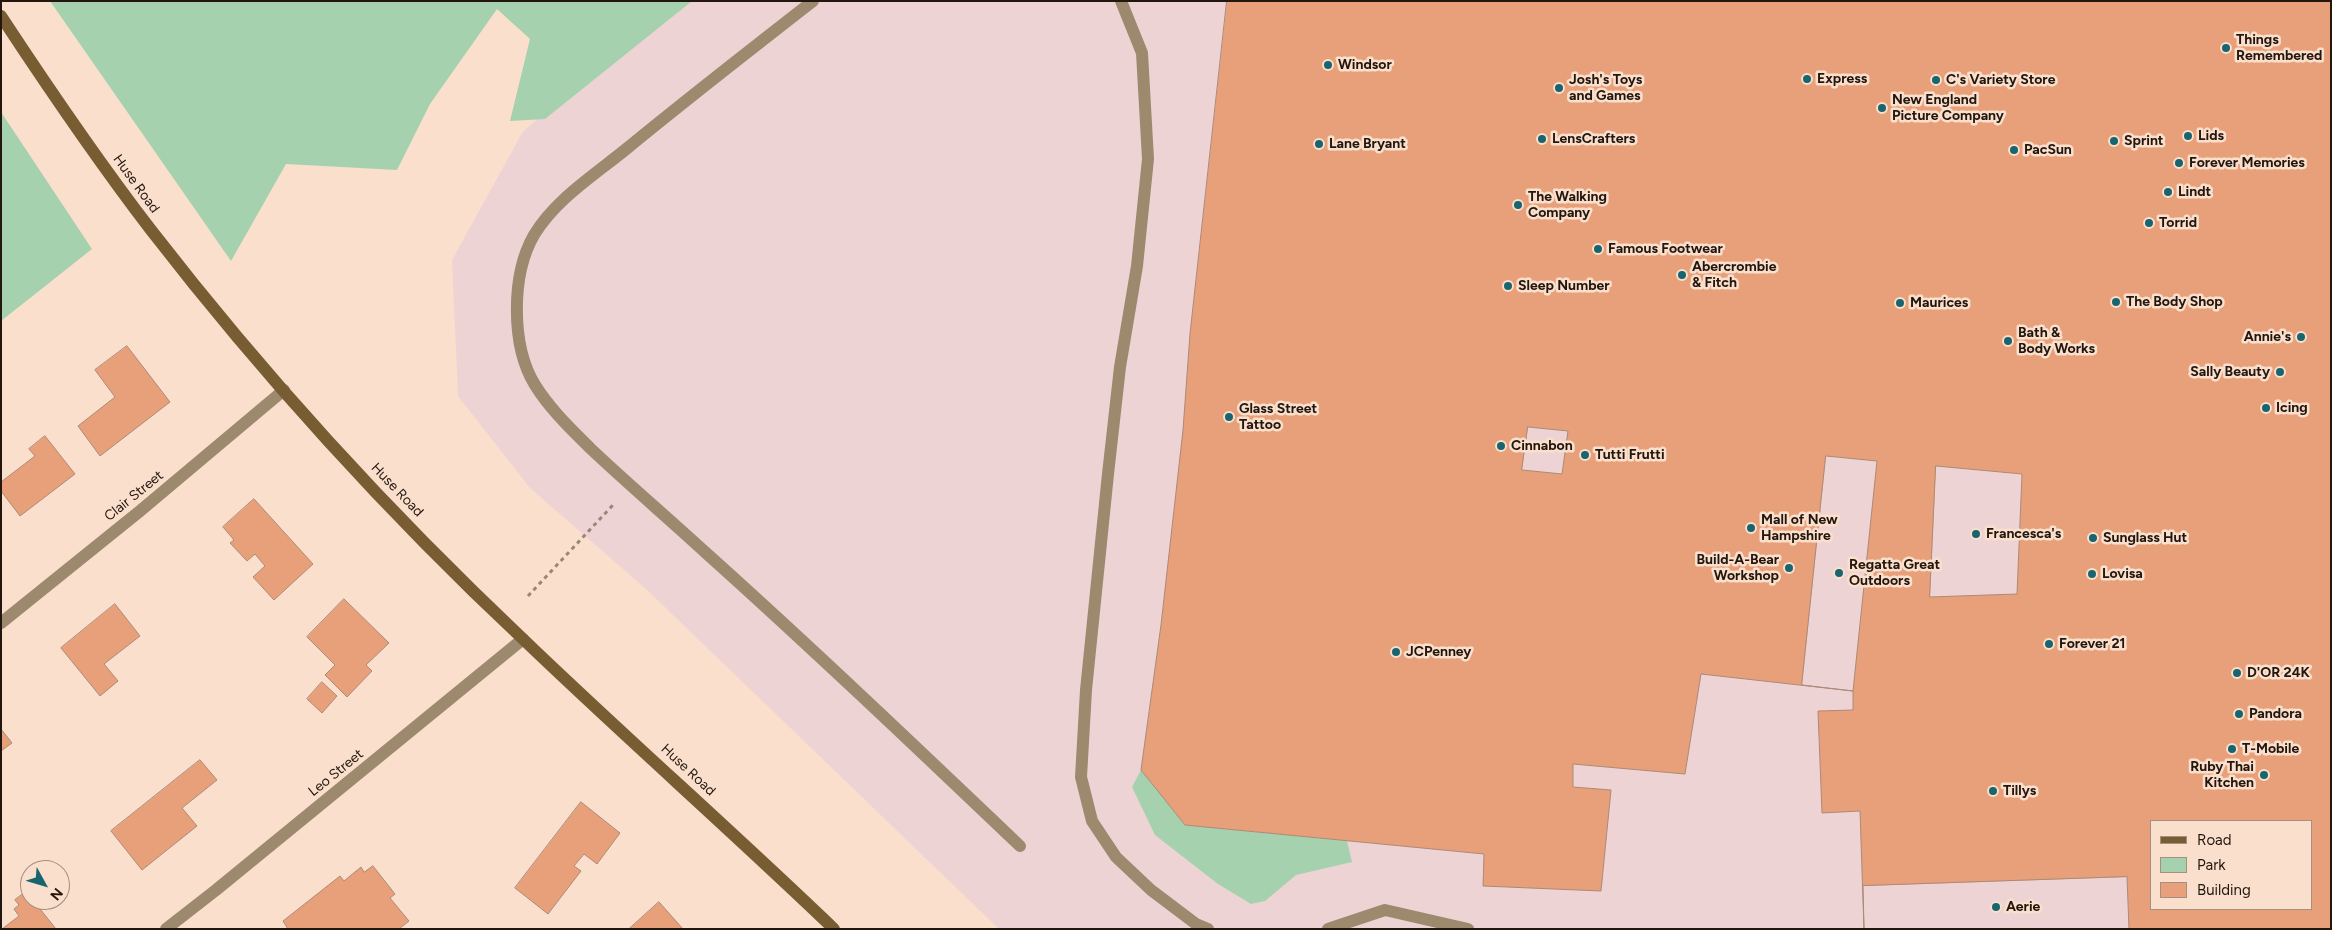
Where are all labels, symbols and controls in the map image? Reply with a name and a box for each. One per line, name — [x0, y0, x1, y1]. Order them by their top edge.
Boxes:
place label: Things Remembered — [2236, 32, 2322, 64]
marker: Things Remembered — [2220, 42, 2232, 54]
place label: Windsor — [1338, 57, 1392, 73]
marker: Windsor — [1322, 59, 1334, 71]
place label: Express — [1817, 71, 1867, 87]
place label: Josh's Toys and Games — [1569, 72, 1642, 104]
place label: C's Variety Store — [1946, 72, 2055, 88]
marker: Express — [1801, 73, 1813, 85]
marker: C's Variety Store — [1930, 74, 1942, 86]
marker: Josh's Toys and Games — [1553, 82, 1565, 94]
place label: New England Picture Company — [1892, 92, 2004, 124]
marker: New England Picture Company — [1876, 102, 1888, 114]
place label: Lids — [2198, 128, 2224, 144]
marker: Lids — [2182, 130, 2194, 142]
place label: LensCrafters — [1552, 131, 1635, 147]
marker: LensCrafters — [1536, 133, 1548, 145]
place label: Sprint — [2124, 133, 2163, 149]
marker: Sprint — [2108, 135, 2120, 147]
place label: Lane Bryant — [1329, 136, 1406, 152]
marker: Lane Bryant — [1313, 138, 1325, 150]
place label: PacSun — [2024, 142, 2072, 158]
marker: PacSun — [2008, 144, 2020, 156]
street label: Huse Road — [109, 151, 163, 217]
place label: Forever Memories — [2189, 155, 2305, 171]
marker: Forever Memories — [2173, 157, 2185, 169]
place label: Lindt — [2178, 184, 2211, 200]
marker: Lindt — [2162, 186, 2174, 198]
place label: The Walking Company — [1528, 189, 1607, 222]
marker: The Walking Company — [1512, 199, 1524, 211]
place label: Torrid — [2159, 215, 2197, 231]
marker: Torrid — [2143, 217, 2155, 229]
place label: Famous Footwear — [1608, 241, 1723, 257]
marker: Famous Footwear — [1592, 243, 1604, 255]
place label: Abercrombie & Fitch — [1692, 259, 1776, 292]
marker: Abercrombie & Fitch — [1676, 269, 1688, 281]
place label: Sleep Number — [1518, 278, 1610, 294]
marker: Sleep Number — [1502, 280, 1514, 292]
place label: The Body Shop — [2126, 294, 2223, 310]
place label: Maurices — [1910, 295, 1968, 311]
marker: The Body Shop — [2110, 296, 2122, 308]
marker: Maurices — [1894, 297, 1906, 309]
place label: Bath & Body Works — [2018, 325, 2095, 358]
place label: Annie's — [2244, 329, 2291, 345]
marker: Annie's — [2295, 331, 2307, 343]
marker: Bath & Body Works — [2002, 335, 2014, 347]
place label: Sally Beauty — [2190, 364, 2270, 380]
marker: Sally Beauty — [2274, 366, 2286, 378]
place label: Icing — [2276, 400, 2308, 416]
place label: Glass Street Tattoo — [1239, 401, 1317, 434]
marker: Icing — [2260, 402, 2272, 414]
marker: Glass Street Tattoo — [1223, 411, 1235, 423]
place label: Cinnabon — [1511, 438, 1573, 454]
marker: Cinnabon — [1495, 440, 1507, 452]
place label: Tutti Frutti — [1595, 447, 1665, 463]
marker: Tutti Frutti — [1579, 449, 1591, 461]
street label: Huse Road — [367, 460, 427, 520]
street label: Clair Street — [101, 467, 167, 525]
place label: Mall of New Hampshire — [1761, 512, 1838, 544]
marker: Mall of New Hampshire — [1745, 522, 1757, 534]
place label: Francesca's — [1986, 526, 2061, 542]
marker: Francesca's — [1970, 528, 1982, 540]
place label: Sunglass Hut — [2103, 530, 2187, 546]
marker: Sunglass Hut — [2087, 532, 2099, 544]
place label: Build-A-Bear Workshop — [1697, 552, 1779, 584]
place label: Regatta Great Outdoors — [1849, 557, 1940, 590]
marker: Build-A-Bear Workshop — [1783, 562, 1795, 574]
place label: Lovisa — [2102, 566, 2143, 582]
marker: Regatta Great Outdoors — [1833, 567, 1845, 579]
marker: Lovisa — [2086, 568, 2098, 580]
place label: Forever 21 — [2059, 636, 2125, 652]
marker: Forever 21 — [2043, 638, 2055, 650]
place label: JCPenney — [1406, 644, 1471, 660]
marker: JCPenney — [1390, 646, 1402, 658]
place label: D'OR 24K — [2247, 665, 2310, 681]
marker: D'OR 24K — [2231, 667, 2243, 679]
place label: Pandora — [2249, 706, 2302, 722]
marker: Pandora — [2233, 708, 2245, 720]
street label: Huse Road — [657, 741, 719, 799]
place label: T-Mobile — [2242, 741, 2299, 757]
marker: T-Mobile — [2226, 743, 2238, 755]
street label: Leo Street — [305, 746, 367, 800]
place label: Ruby Thai Kitchen — [2190, 759, 2254, 792]
marker: Ruby Thai Kitchen — [2258, 769, 2270, 781]
place label: Tillys — [2003, 783, 2036, 799]
marker: Tillys — [1987, 785, 1999, 797]
legend — [2150, 820, 2312, 910]
text: Road — [2197, 831, 2232, 849]
text: Park — [2197, 856, 2226, 874]
north arrow — [20, 860, 70, 910]
text: Building — [2197, 881, 2251, 899]
text: N — [46, 885, 66, 904]
place label: Aerie — [2006, 899, 2040, 915]
marker: Aerie — [1990, 901, 2002, 913]

